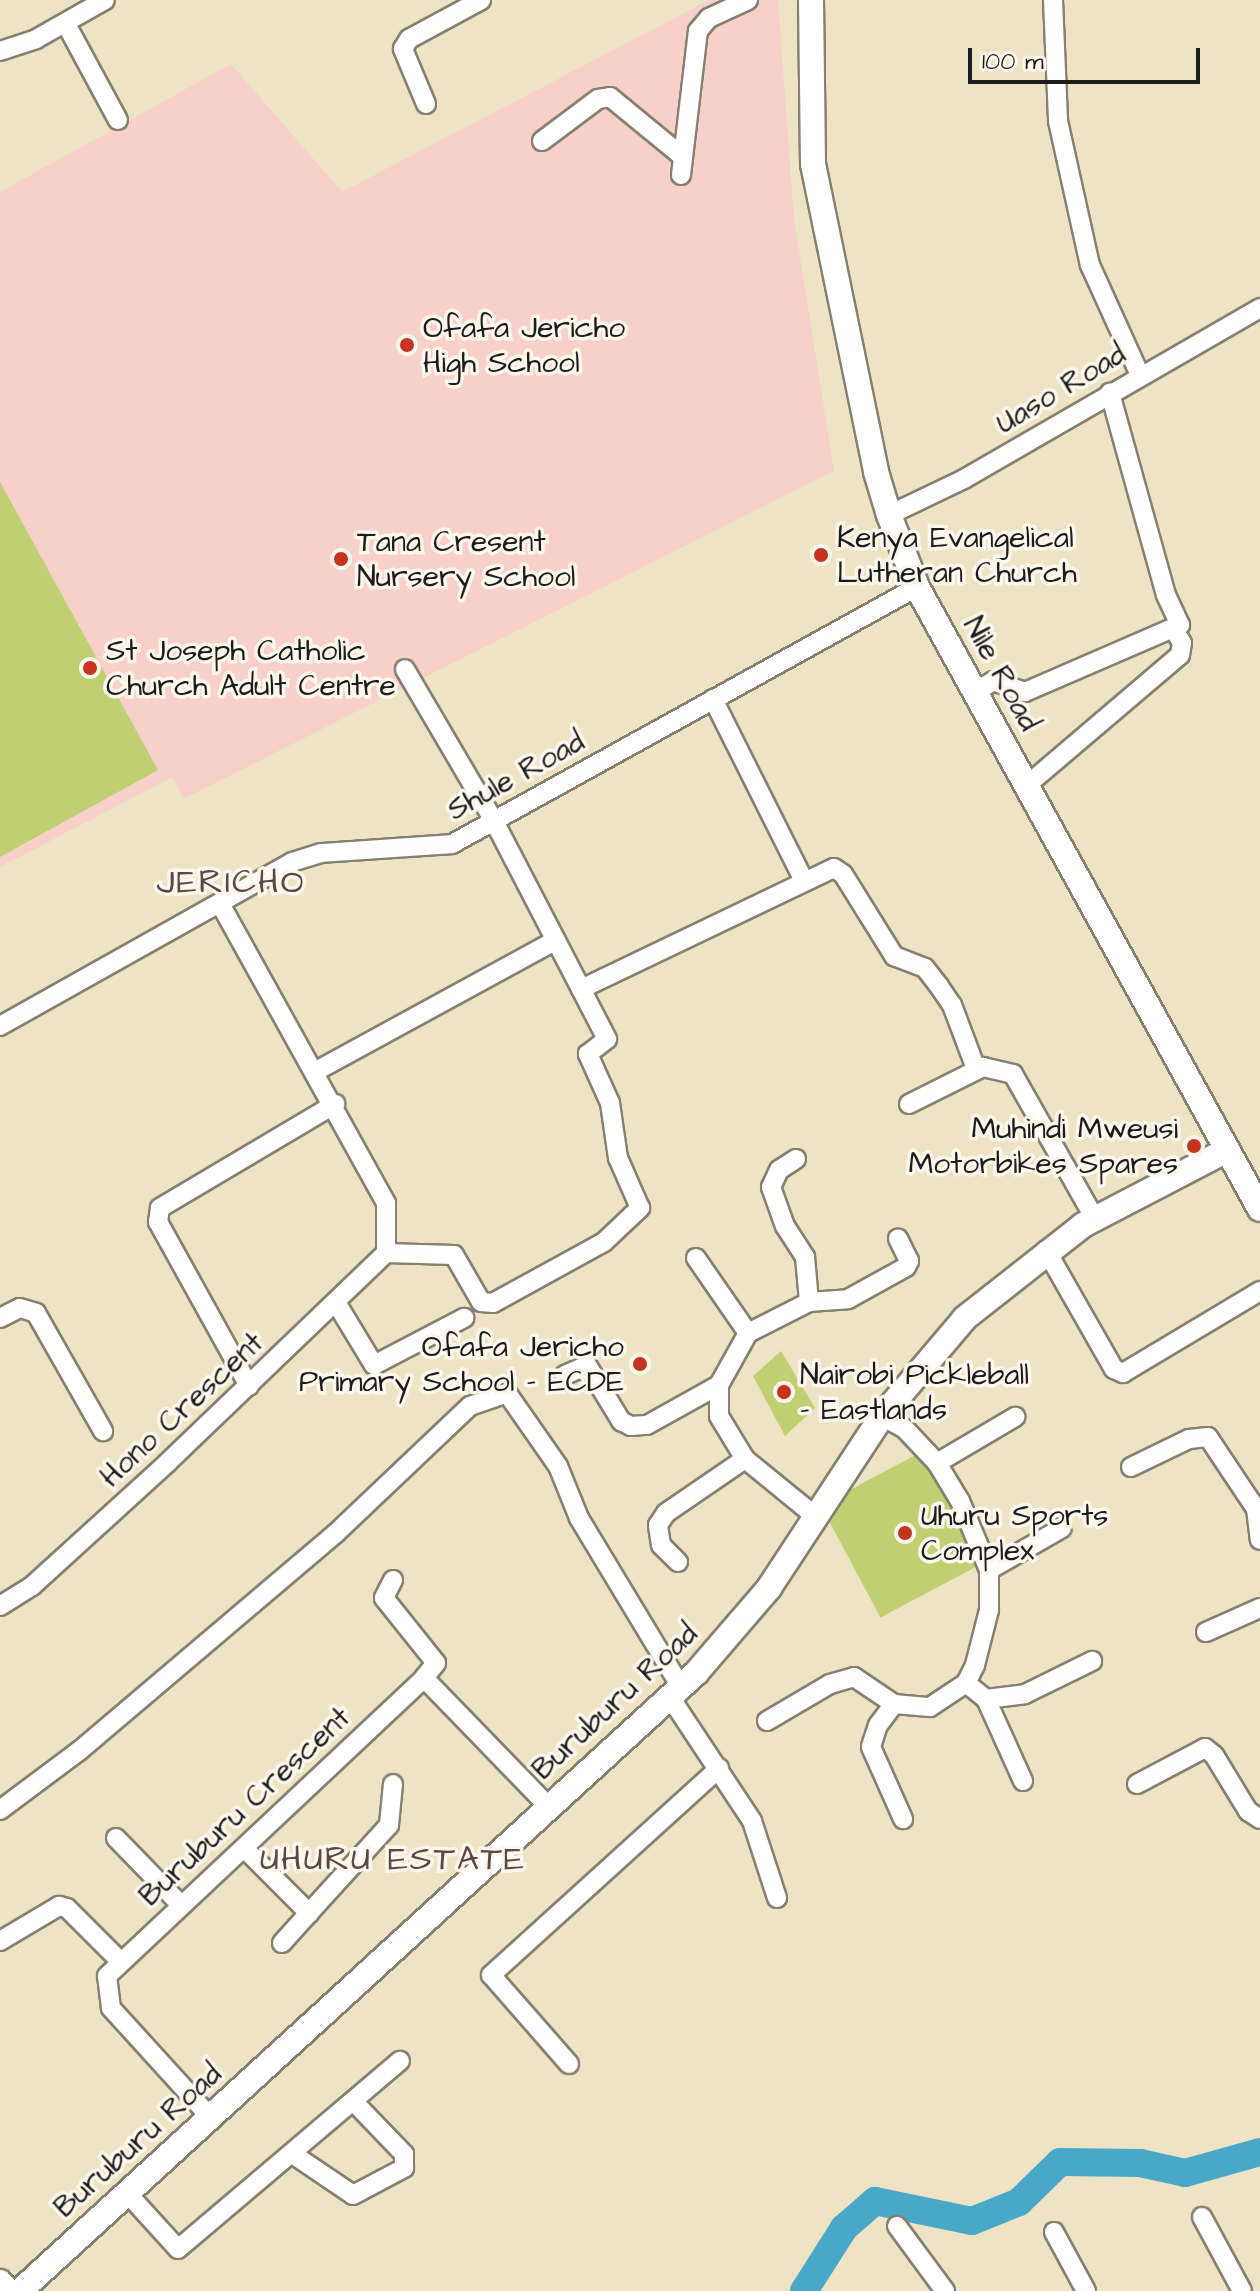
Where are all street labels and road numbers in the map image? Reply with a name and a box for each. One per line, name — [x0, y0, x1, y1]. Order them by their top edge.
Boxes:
street label: Uaso Road — [990, 336, 1132, 442]
street label: Nile Road — [955, 611, 1047, 737]
street label: Shule Road — [441, 724, 591, 828]
street label: Hono Crescent — [93, 1325, 271, 1495]
street label: Buruburu Road — [525, 1616, 705, 1788]
street label: Buruburu Crescent — [132, 1700, 358, 1914]
street label: Buruburu Road — [47, 2056, 229, 2226]

